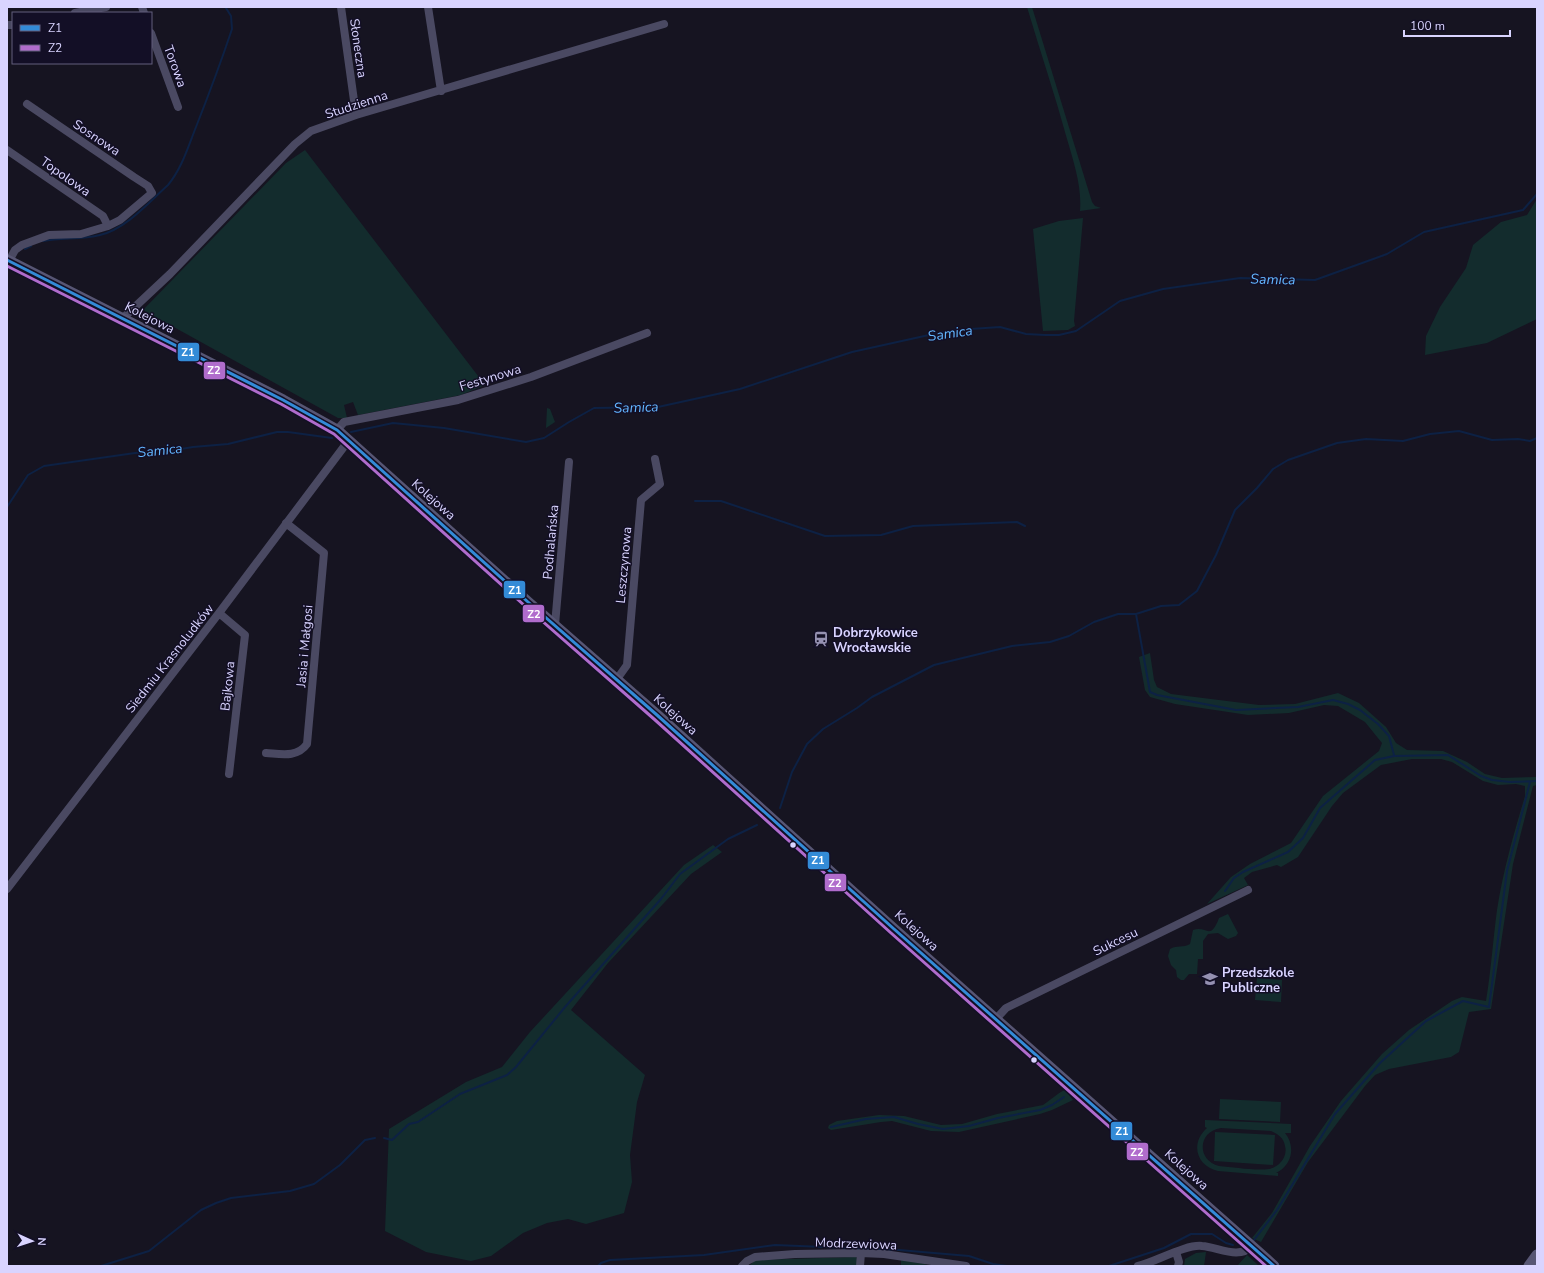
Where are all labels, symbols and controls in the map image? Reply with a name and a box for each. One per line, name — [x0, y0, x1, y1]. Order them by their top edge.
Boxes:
legend — [12, 12, 152, 64]
scale bar — [1404, 12, 1510, 38]
street label: Słoneczna — [345, 17, 371, 79]
text: 100 m — [1410, 18, 1445, 34]
text: Z1 — [48, 20, 62, 36]
text: Z2 — [48, 40, 62, 56]
street label: Torowa — [159, 43, 191, 90]
street label: Studzienna — [323, 86, 390, 124]
street label: Sosnowa — [69, 115, 124, 160]
street label: Topolowa — [37, 153, 94, 201]
water label: Samica — [1250, 270, 1296, 289]
street label: Kolejowa — [121, 298, 178, 338]
water label: Samica — [926, 321, 974, 346]
line badge: Z1 — [177, 342, 200, 362]
text: Z1 — [181, 345, 195, 360]
street label: Festynowa — [457, 360, 523, 396]
line badge: Z2 — [203, 361, 226, 380]
text: Z2 — [207, 363, 221, 378]
water label: Samica — [613, 397, 659, 418]
water label: Samica — [137, 439, 183, 462]
street label: Kolejowa — [407, 475, 459, 524]
street label: Podhalańska — [539, 504, 563, 580]
street label: Leszczynowa — [612, 526, 636, 604]
line badge: Z1 — [503, 580, 526, 599]
text: Z1 — [508, 583, 522, 598]
street label: Siedmiu Krasnoludków — [121, 600, 218, 717]
street label: Jasia i Małgosi — [292, 604, 318, 689]
line badge: Z2 — [522, 604, 545, 623]
text: Z2 — [527, 607, 541, 622]
place label: Dobrzykowice Wrocławskie — [833, 624, 918, 657]
station icon: Dobrzykowice Wrocławskie — [812, 630, 830, 648]
street label: Bajkowa — [216, 660, 240, 712]
street label: Kolejowa — [649, 690, 701, 739]
unlabelled marker — [788, 840, 798, 850]
line badge: Z1 — [807, 851, 830, 870]
text: Z1 — [811, 853, 825, 868]
line badge: Z2 — [824, 873, 847, 892]
text: Z2 — [828, 876, 842, 891]
street label: Kolejowa — [890, 906, 942, 955]
street label: Sukcesu — [1090, 923, 1141, 961]
place label: Przedszkole Publiczne — [1222, 964, 1294, 997]
school or university icon: Przedszkole Publiczne — [1201, 970, 1219, 988]
unlabelled marker — [1029, 1055, 1039, 1065]
line badge: Z1 — [1110, 1121, 1133, 1141]
text: Z1 — [1115, 1124, 1129, 1139]
line badge: Z2 — [1126, 1142, 1149, 1161]
text: Z2 — [1130, 1145, 1144, 1160]
street label: Kolejowa — [1160, 1145, 1212, 1194]
north arrow — [12, 1221, 52, 1261]
street label: Modrzewiowa — [815, 1234, 897, 1254]
text: N — [34, 1237, 49, 1246]

